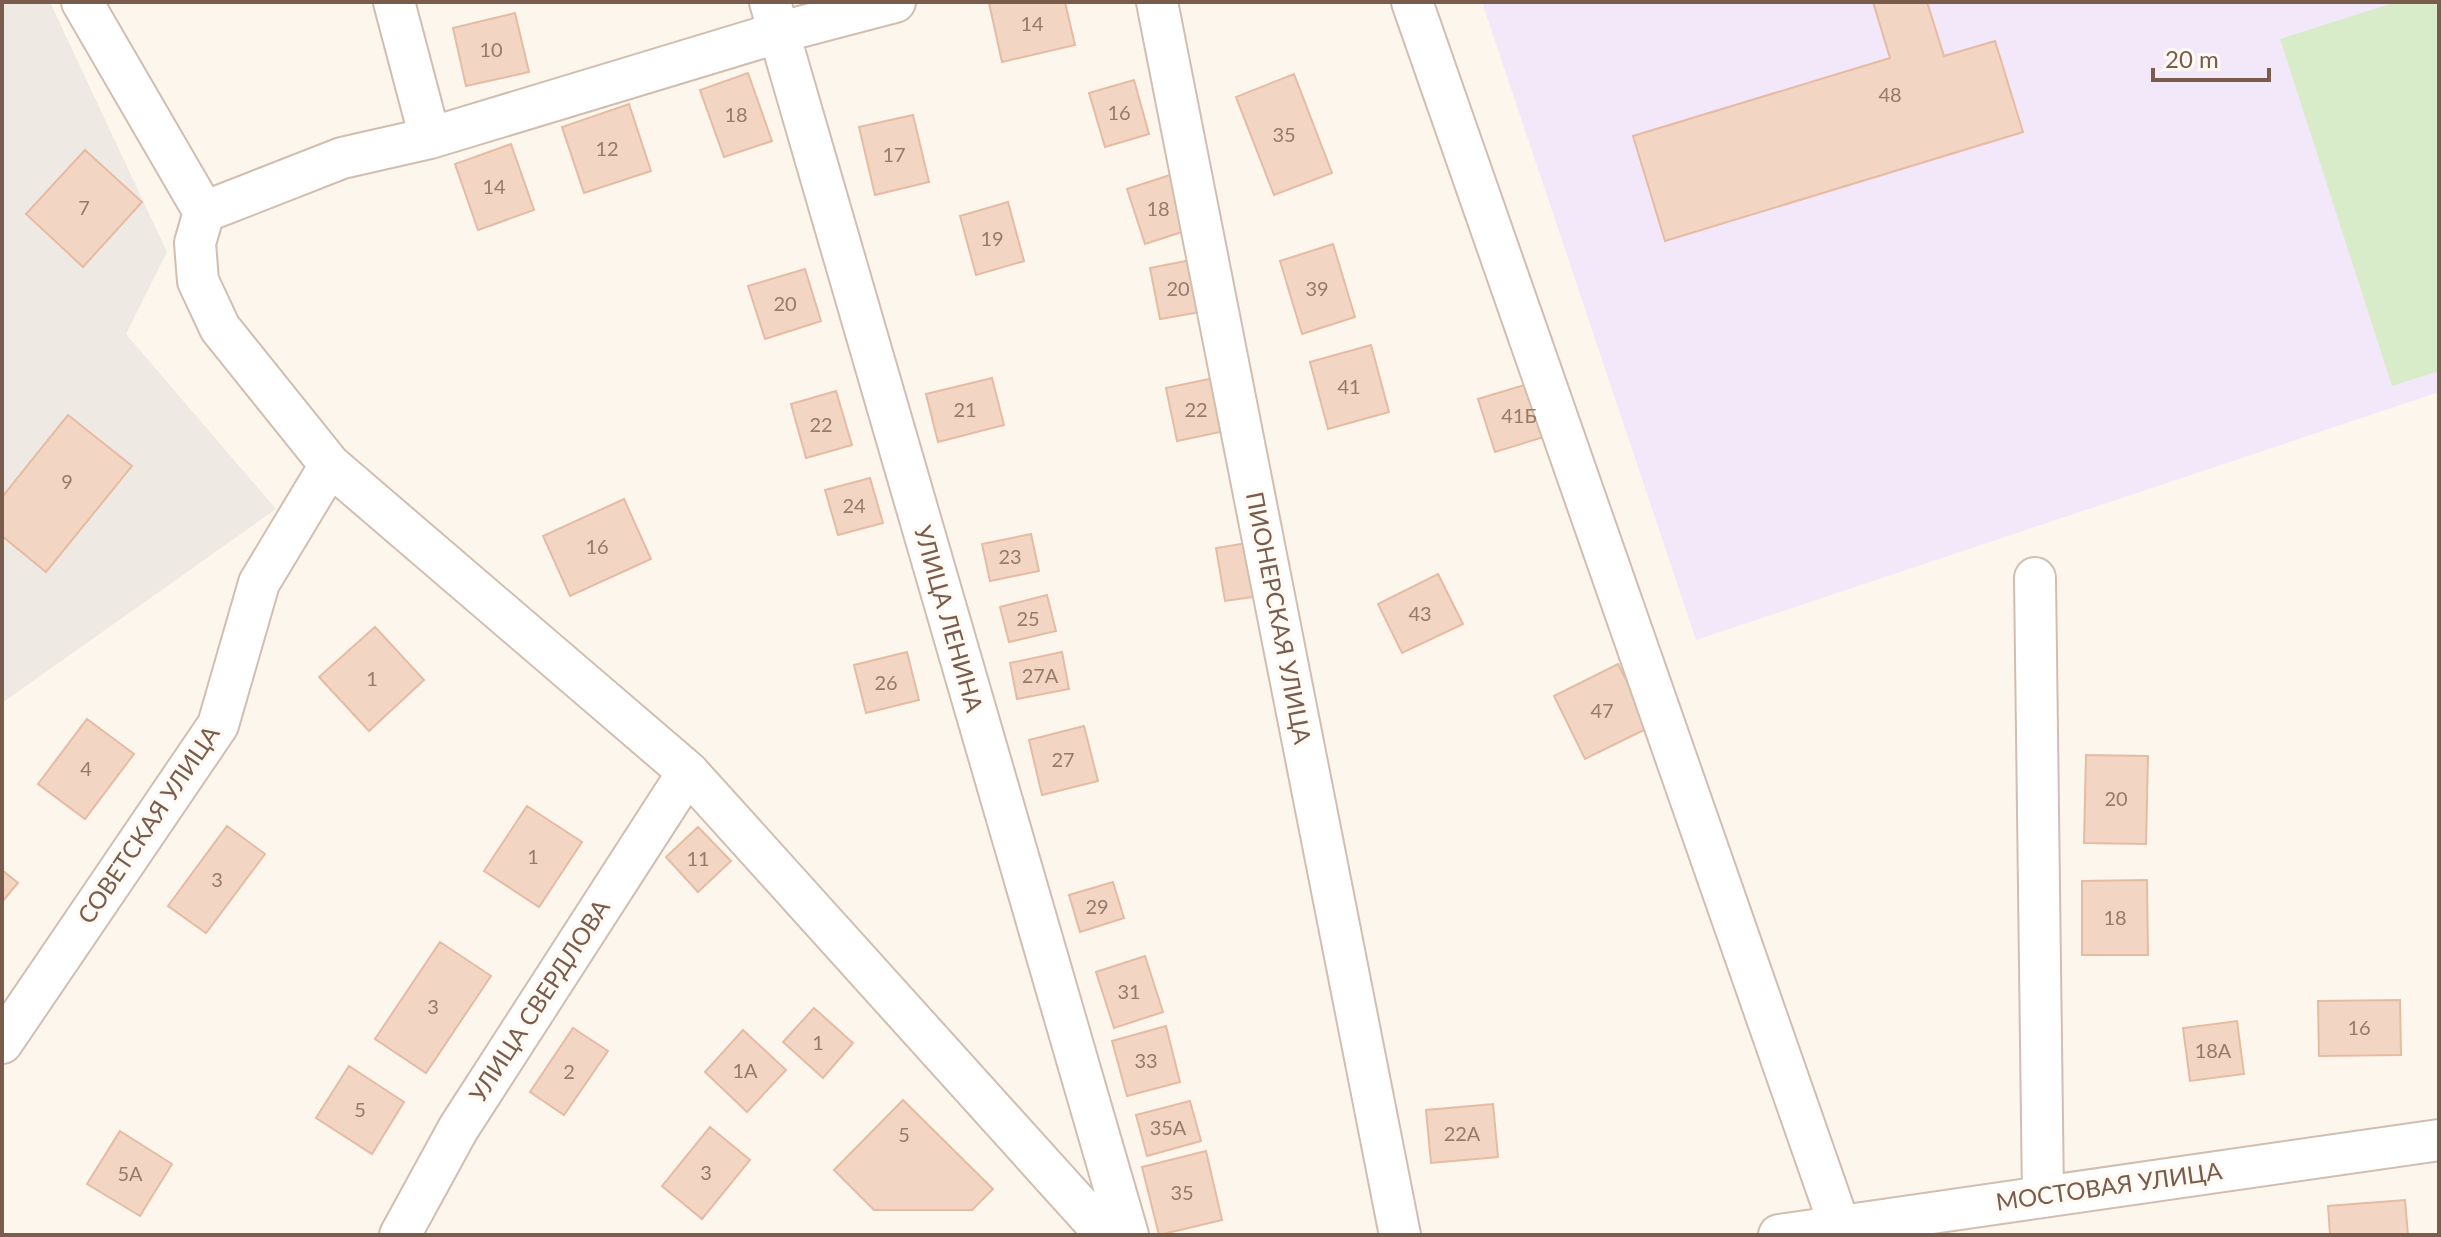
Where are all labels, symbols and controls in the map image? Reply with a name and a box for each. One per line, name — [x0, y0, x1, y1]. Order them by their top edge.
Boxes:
house number: 14 — [1020, 11, 1044, 35]
scale bar — [2153, 32, 2269, 82]
house number: 10 — [479, 37, 503, 61]
text: 20 m — [2165, 44, 2219, 73]
house number: 48 — [1878, 82, 1902, 106]
house number: 16 — [1107, 100, 1131, 124]
house number: 18 — [724, 102, 748, 126]
house number: 35 — [1272, 122, 1296, 146]
house number: 12 — [595, 136, 619, 160]
house number: 17 — [882, 142, 906, 166]
house number: 14 — [482, 174, 506, 198]
house number: 7 — [78, 195, 90, 219]
house number: 18 — [1146, 196, 1170, 220]
house number: 19 — [980, 226, 1004, 250]
house number: 20 — [1166, 276, 1190, 300]
house number: 39 — [1305, 276, 1329, 300]
house number: 20 — [773, 291, 797, 315]
house number: 41 — [1337, 374, 1361, 398]
house number: 21 — [953, 397, 977, 421]
house number: 22 — [1184, 397, 1208, 421]
house number: 41Б — [1501, 403, 1537, 427]
house number: 22 — [809, 412, 833, 436]
house number: 9 — [61, 469, 73, 493]
street label: ПИОНЕРСКАЯ УЛИЦА — [1241, 489, 1318, 747]
house number: 24 — [842, 493, 866, 517]
street label: УЛИЦА ЛЕНИНА — [909, 522, 990, 716]
house number: 16 — [585, 534, 609, 558]
house number: 23 — [998, 544, 1022, 568]
house number: 43 — [1408, 601, 1432, 625]
house number: 25 — [1016, 606, 1040, 630]
house number: 27А — [1022, 663, 1059, 687]
house number: 1 — [366, 666, 378, 690]
house number: 26 — [874, 670, 898, 694]
house number: 47 — [1590, 698, 1614, 722]
street label: СОВЕТСКАЯ УЛИЦА — [71, 719, 225, 929]
house number: 27 — [1051, 747, 1075, 771]
house number: 4 — [80, 756, 92, 780]
house number: 20 — [2104, 786, 2128, 810]
house number: 1 — [527, 844, 539, 868]
house number: 11 — [686, 846, 710, 870]
house number: 3 — [211, 867, 223, 891]
street label: УЛИЦА СВЕРДЛОВА — [462, 893, 615, 1107]
house number: 29 — [1085, 894, 1109, 918]
house number: 18 — [2103, 905, 2127, 929]
house number: 31 — [1117, 979, 1141, 1003]
house number: 3 — [427, 994, 439, 1018]
house number: 16 — [2347, 1015, 2371, 1039]
house number: 1 — [812, 1030, 824, 1054]
house number: 18А — [2195, 1038, 2232, 1062]
house number: 33 — [1134, 1048, 1158, 1072]
house number: 1А — [732, 1058, 758, 1082]
house number: 2 — [563, 1059, 575, 1083]
house number: 5 — [354, 1097, 366, 1121]
house number: 35А — [1150, 1115, 1187, 1139]
house number: 22А — [1444, 1121, 1481, 1145]
house number: 5 — [898, 1122, 910, 1146]
street label: МОСТОВАЯ УЛИЦА — [1994, 1155, 2225, 1216]
house number: 3 — [700, 1160, 712, 1184]
house number: 5А — [117, 1161, 143, 1185]
house number: 35 — [1170, 1180, 1194, 1204]

